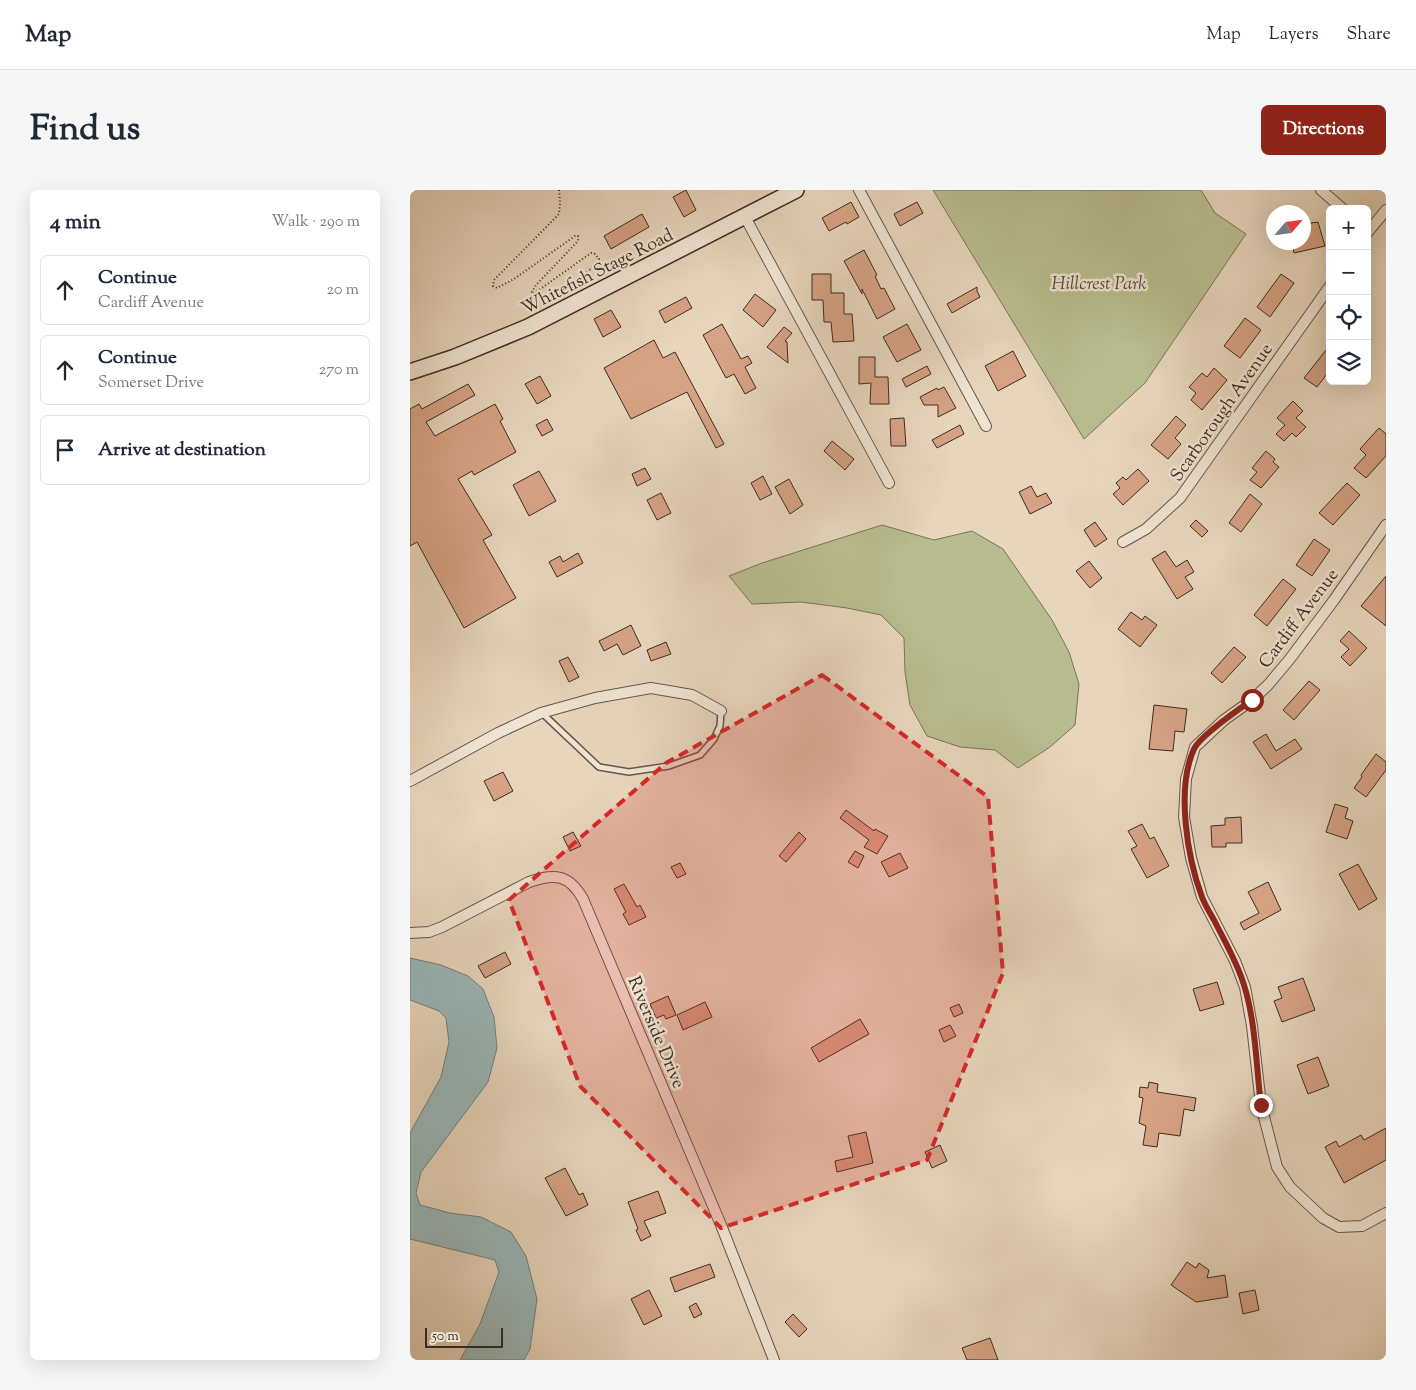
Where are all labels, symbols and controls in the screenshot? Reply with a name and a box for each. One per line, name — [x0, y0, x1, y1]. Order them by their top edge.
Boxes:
text: Map — [25, 18, 71, 52]
text: Map — [1206, 22, 1241, 48]
text: Layers — [1269, 22, 1319, 48]
text: Share — [1347, 22, 1391, 48]
text: Find us — [30, 105, 140, 156]
button: Directions — [1261, 105, 1386, 155]
north arrow — [1266, 205, 1311, 250]
map controls — [1326, 205, 1371, 385]
button: + — [1326, 205, 1371, 250]
text: 4 min — [50, 208, 101, 238]
text: Walk · 290 m — [271, 211, 360, 234]
street label: Whitefish Stage Road — [517, 223, 679, 322]
button: − — [1326, 250, 1371, 295]
text: Continue — [98, 265, 177, 292]
park label: Hillcrest Park — [1052, 272, 1146, 298]
icon: ahead — [51, 276, 79, 304]
text: 20 m — [326, 279, 359, 302]
text: Cardiff Avenue — [98, 292, 204, 315]
button: locate — [1326, 295, 1371, 340]
street label: Scarborough Avenue — [1165, 339, 1280, 488]
button: layers — [1326, 340, 1371, 385]
text: Continue — [98, 345, 177, 372]
icon: ahead — [51, 356, 79, 384]
text: 270 m — [319, 359, 359, 382]
text: Somerset Drive — [98, 372, 204, 395]
icon: arrive — [51, 436, 79, 464]
text: Arrive at destination — [98, 437, 266, 464]
street label: Cardiff Avenue — [1253, 564, 1346, 675]
route start — [1241, 689, 1264, 712]
street label: Riverside Drive — [620, 973, 690, 1093]
route end — [1250, 1094, 1273, 1117]
scale bar — [425, 1325, 502, 1348]
text: 50 m — [432, 1327, 459, 1347]

